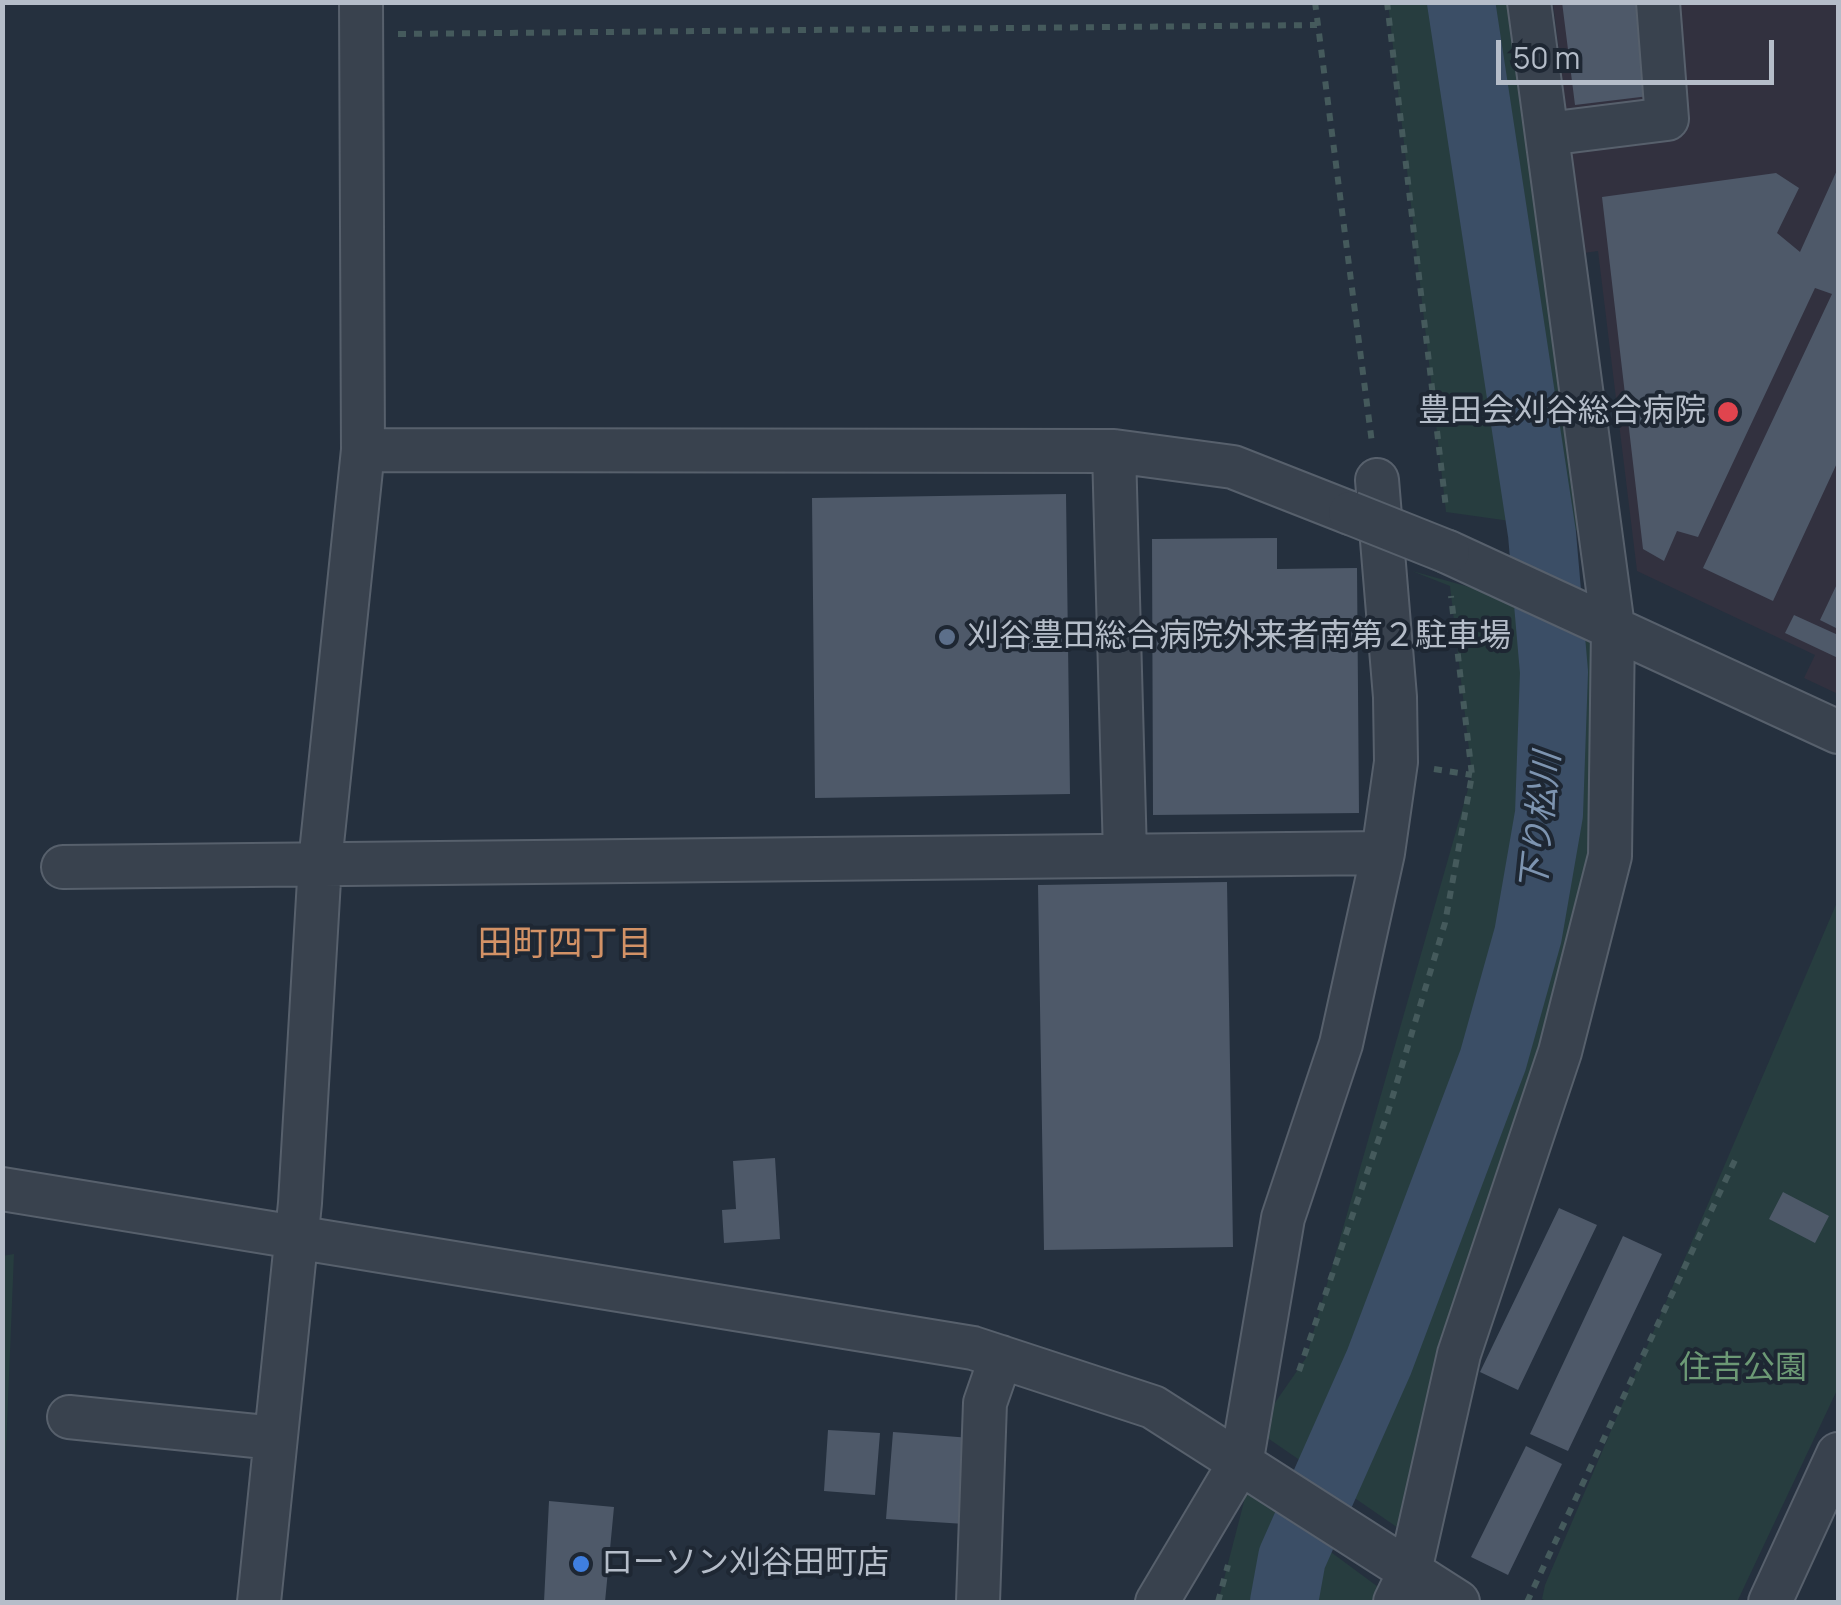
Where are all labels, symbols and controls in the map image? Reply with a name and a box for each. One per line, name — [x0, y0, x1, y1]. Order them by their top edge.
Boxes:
scale bar — [1501, 20, 1778, 82]
text: 50 m — [1513, 37, 1580, 78]
place label: 豊田会刈谷総合病院 — [1418, 393, 1706, 431]
marker: 豊田会刈谷総合病院 — [1715, 399, 1741, 425]
place label: 刈谷豊田総合病院外来者南第２駐車場 — [967, 618, 1511, 656]
marker: 刈谷豊田総合病院外来者南第２駐車場 — [936, 626, 958, 648]
water label: 下り松川 — [1514, 750, 1570, 894]
district label: 田町四丁目 — [478, 924, 652, 966]
park label: 住吉公園 — [1679, 1350, 1807, 1388]
place label: ローソン刈谷田町店 — [601, 1545, 889, 1583]
marker: ローソン刈谷田町店 — [570, 1553, 592, 1575]

